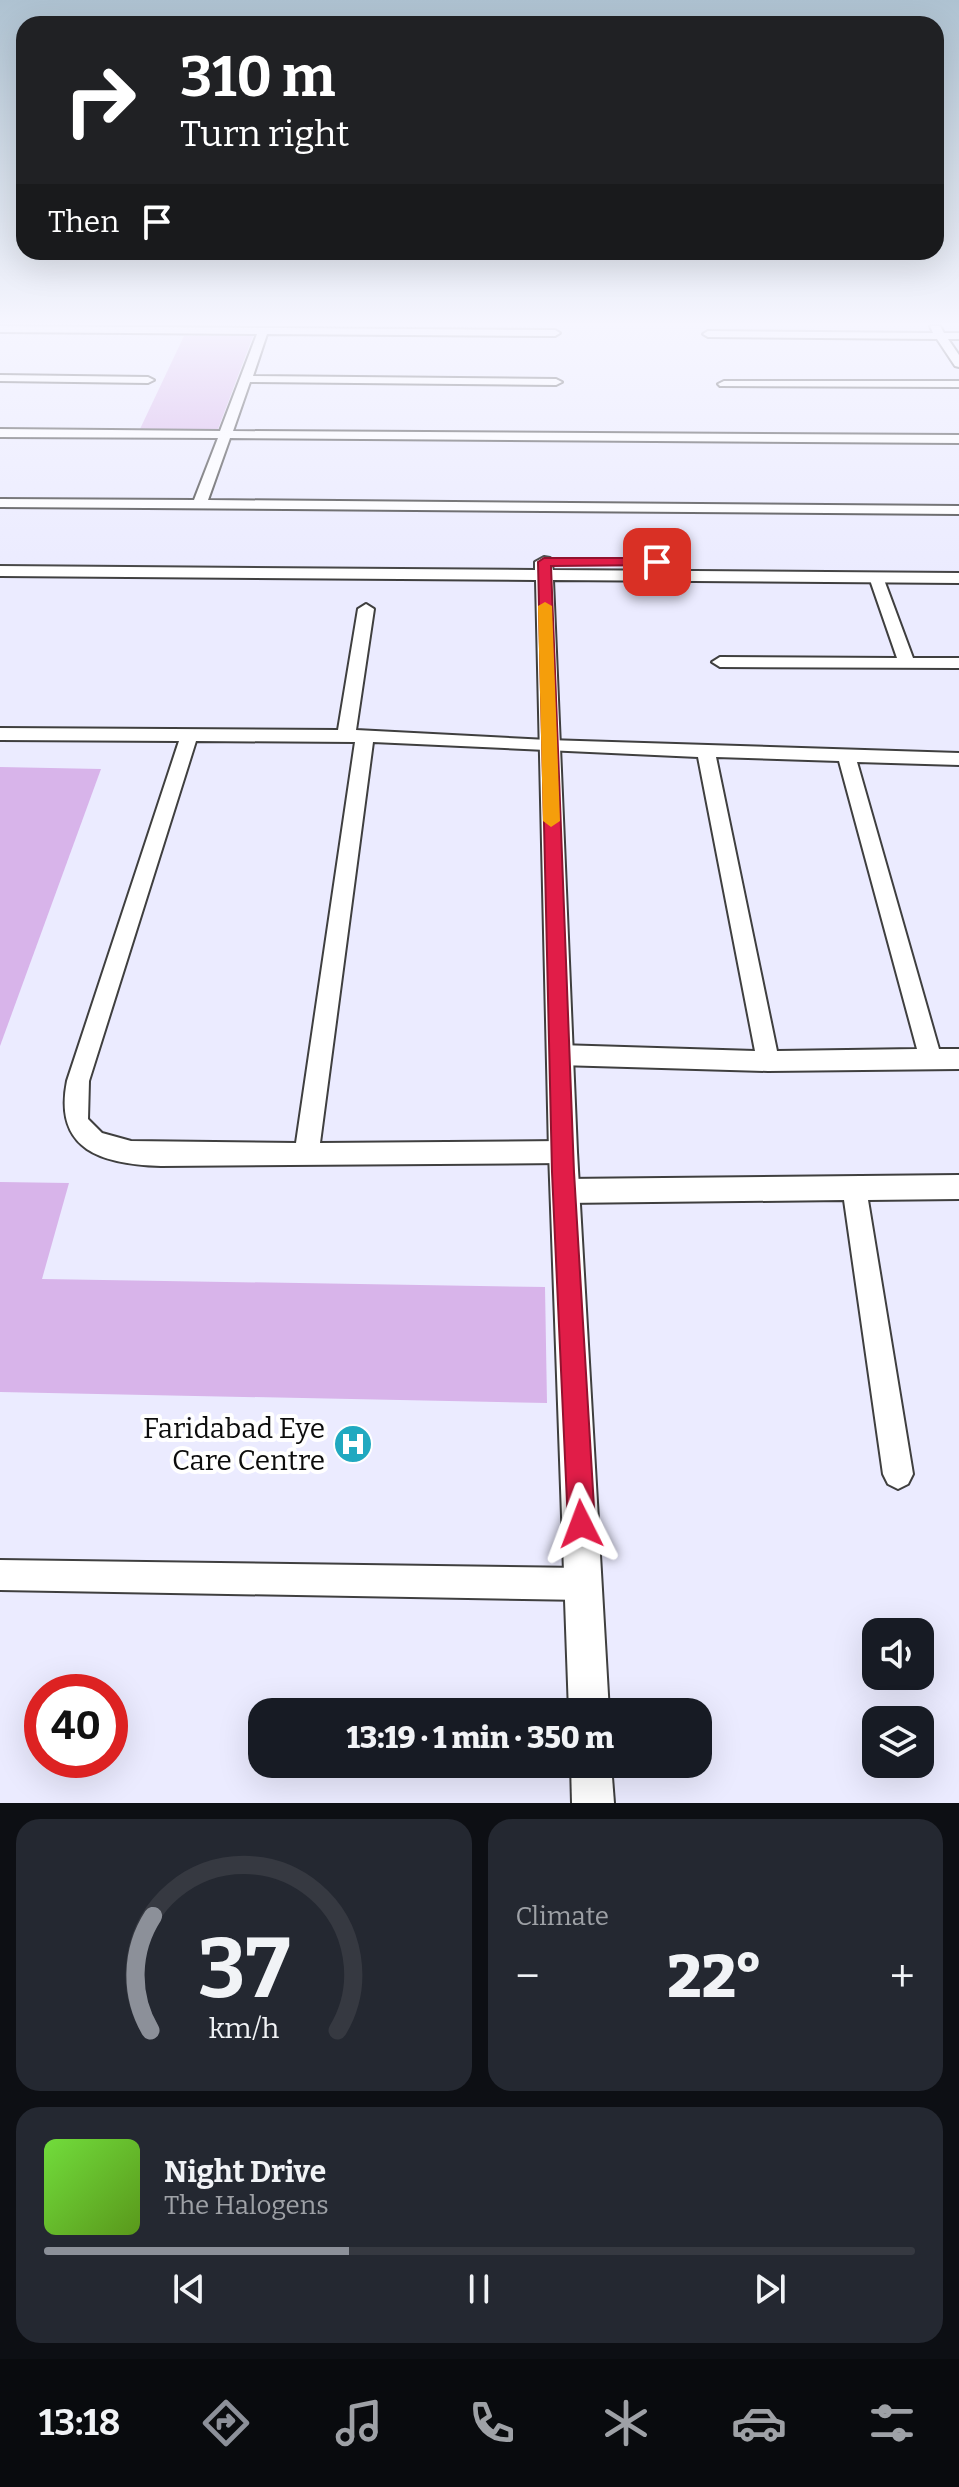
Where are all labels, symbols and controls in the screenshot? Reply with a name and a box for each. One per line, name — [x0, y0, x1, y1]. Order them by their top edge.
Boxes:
text: 310 m — [180, 44, 336, 111]
icon: right — [48, 48, 152, 152]
text: Turn right — [180, 112, 349, 156]
icon: arrive — [135, 200, 179, 244]
text: Then — [48, 204, 119, 240]
pin — [623, 528, 691, 596]
icon: arrive — [635, 540, 679, 584]
place label: Faridabad Eye Care Centre — [143, 1412, 325, 1477]
hospital icon: Faridabad Eye Care Centre — [332, 1423, 374, 1465]
position arrow — [539, 1482, 623, 1566]
map controls — [862, 1618, 934, 1778]
button: sound — [862, 1618, 934, 1690]
speed limit sign: 40 — [24, 1674, 128, 1778]
button: layers — [862, 1706, 934, 1778]
text: 13:19 · 1 min · 350 m — [346, 1720, 614, 1756]
text: Climate — [516, 1901, 609, 1932]
text: 37 — [197, 1919, 290, 2019]
text: 22° — [667, 1941, 762, 2013]
text: − — [516, 1950, 540, 2003]
text: + — [890, 1950, 915, 2003]
text: km/h — [208, 2011, 279, 2046]
text: Night Drive — [164, 2154, 326, 2190]
text: The Halogens — [164, 2190, 329, 2221]
icon: previous — [167, 2267, 211, 2311]
icon: pause — [457, 2267, 501, 2311]
icon: next — [748, 2267, 792, 2311]
icon: directions — [198, 2395, 254, 2451]
icon: music — [331, 2395, 387, 2451]
icon: phone — [464, 2395, 520, 2451]
icon: climate — [598, 2395, 654, 2451]
icon: car — [731, 2395, 787, 2451]
icon: filters — [864, 2395, 920, 2451]
text: 13:18 — [39, 2401, 121, 2445]

